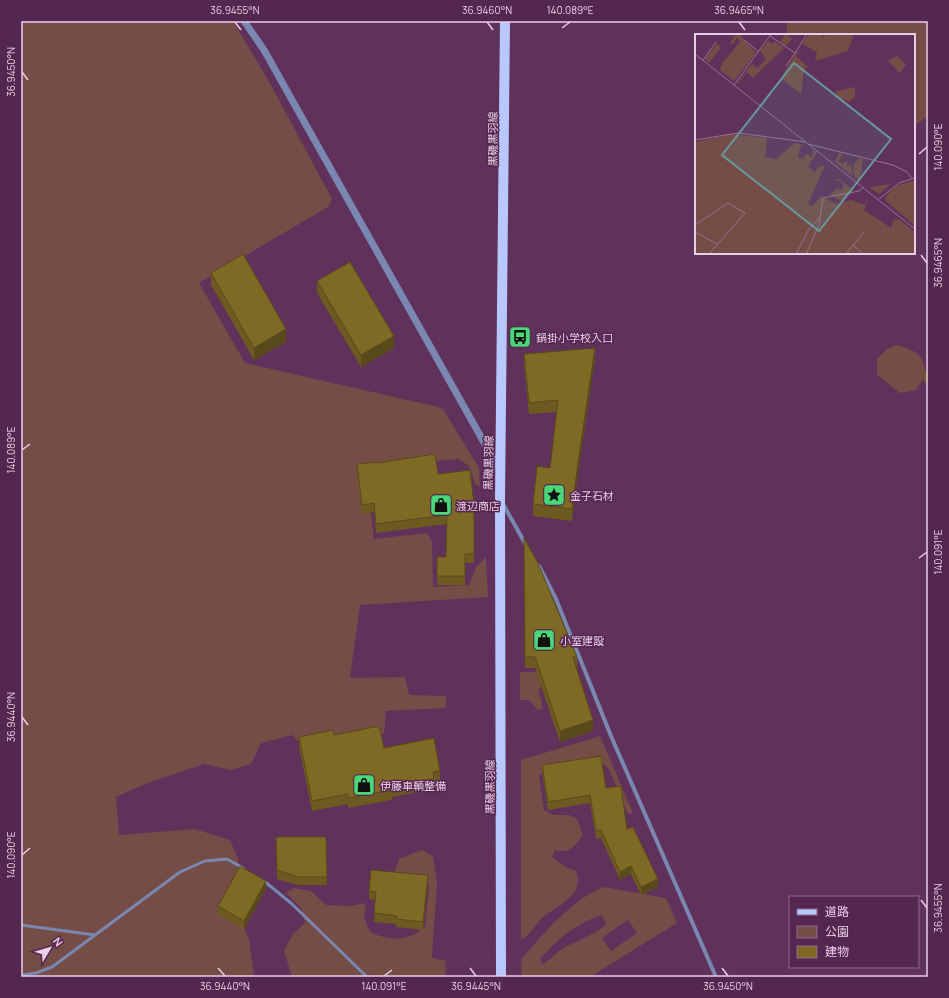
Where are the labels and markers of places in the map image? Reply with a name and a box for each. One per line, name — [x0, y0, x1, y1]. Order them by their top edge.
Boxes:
bus stop icon: 鍋掛小学校入口 — [507, 324, 533, 350]
place label: 鍋掛小学校入口 — [536, 330, 613, 345]
place icon: 金子石材 — [541, 482, 567, 508]
place label: 金子石材 — [570, 488, 614, 503]
shop icon: 渡辺商店 — [428, 492, 454, 518]
place label: 渡辺商店 — [456, 498, 500, 513]
shop icon: 小室建設 — [531, 627, 557, 653]
place label: 小室建設 — [560, 633, 604, 648]
shop icon: 伊藤車輌整備 — [351, 772, 377, 798]
place label: 伊藤車輌整備 — [380, 778, 446, 793]

